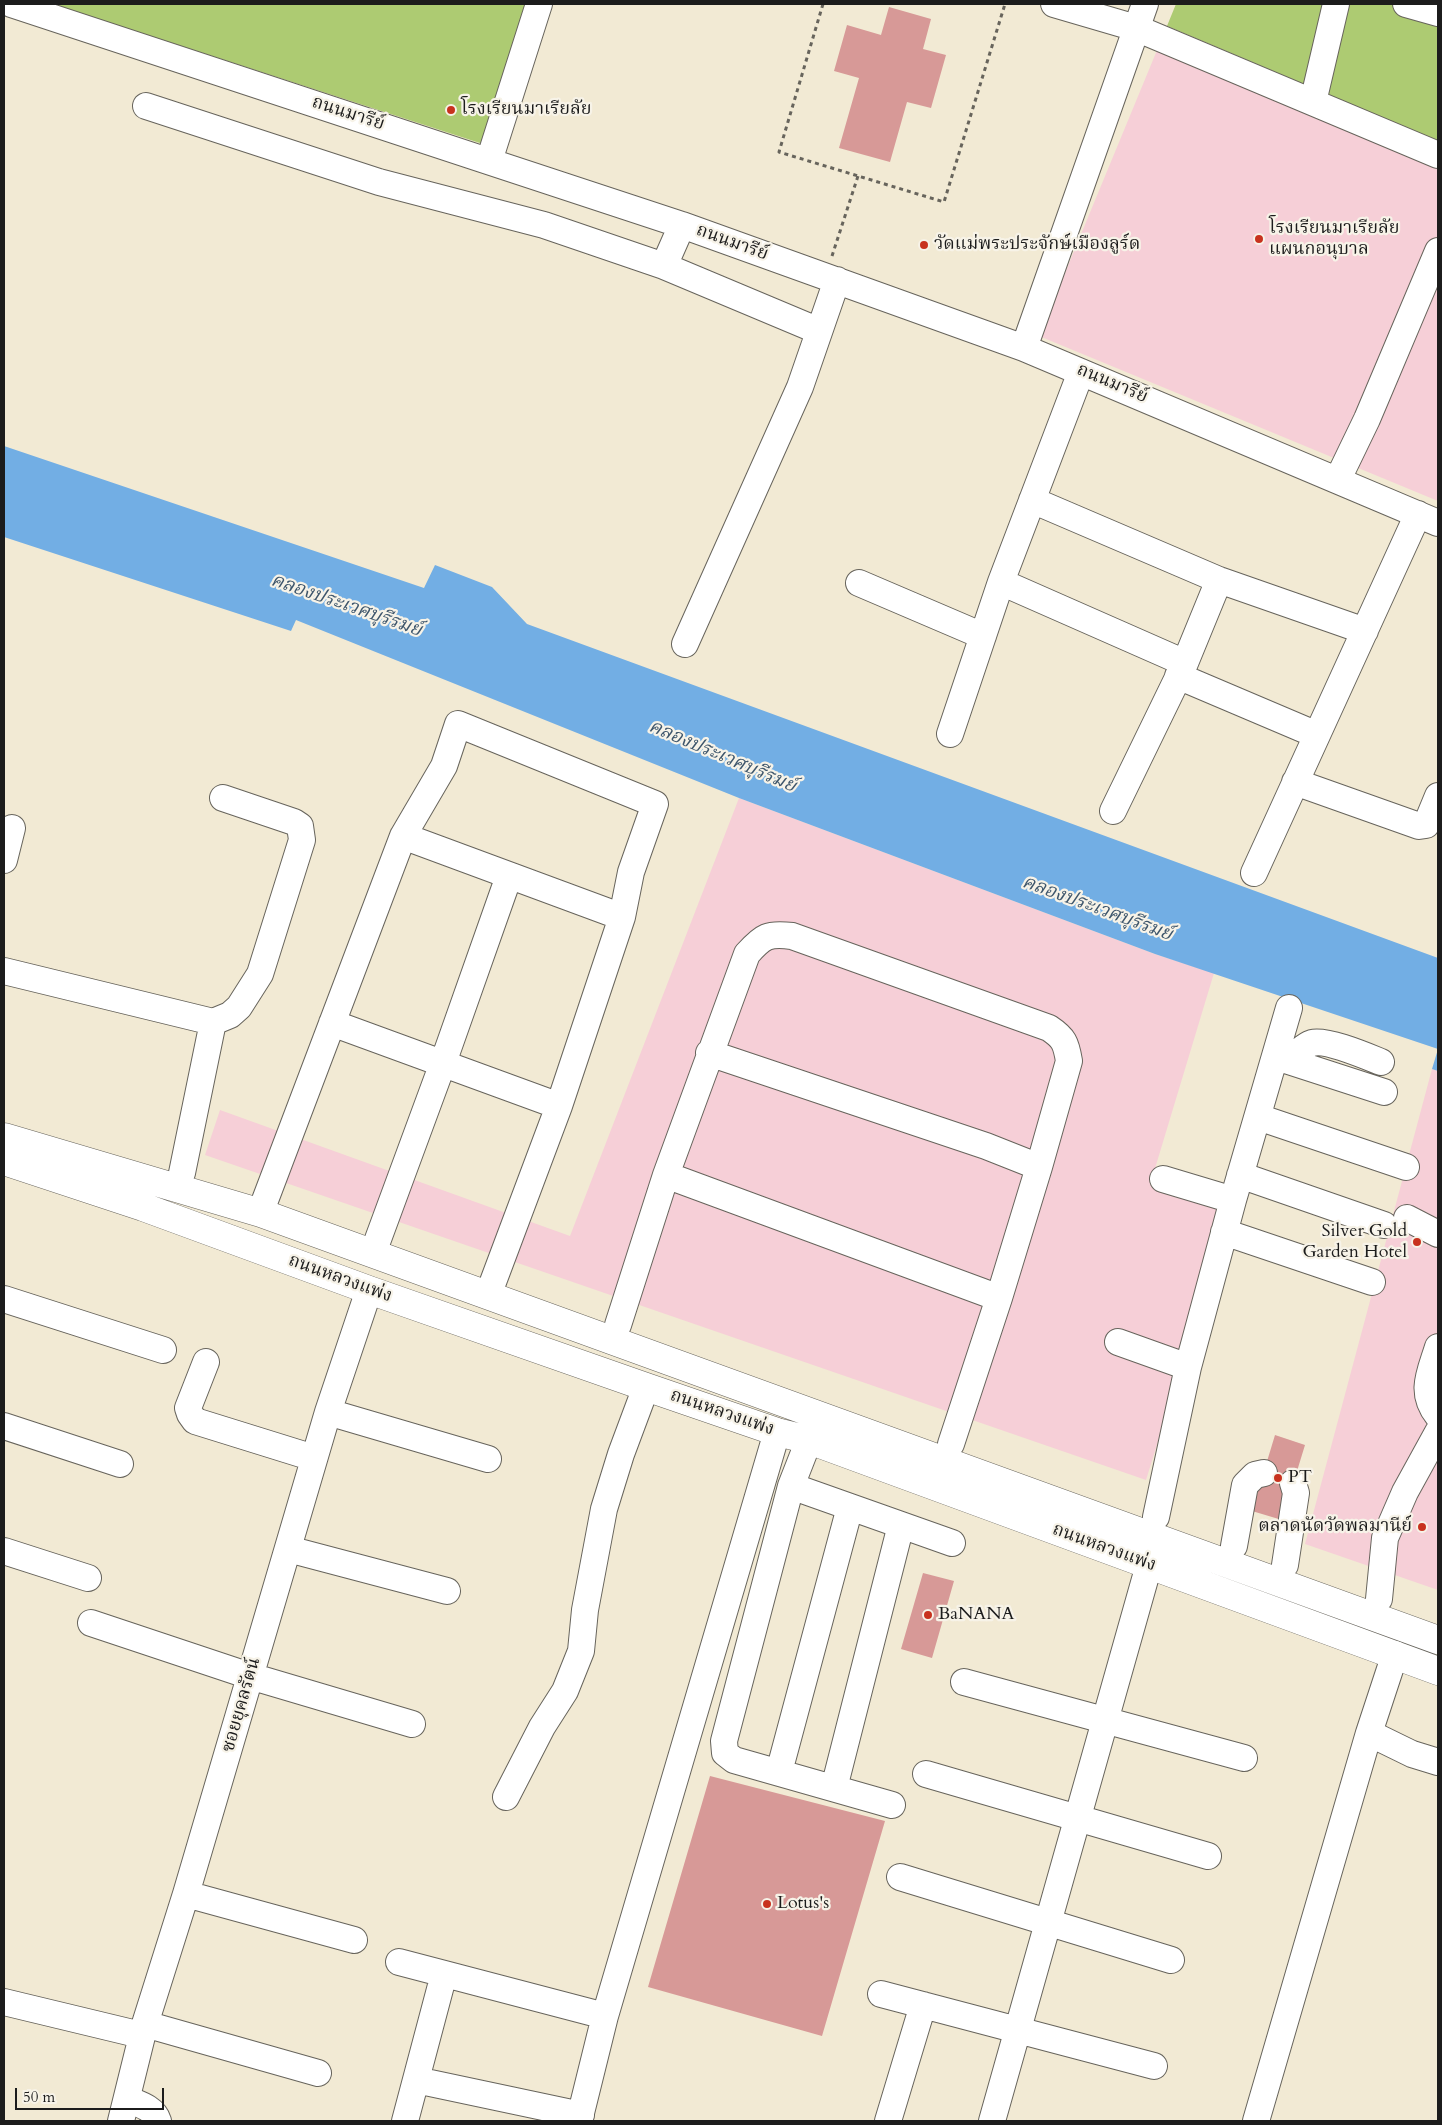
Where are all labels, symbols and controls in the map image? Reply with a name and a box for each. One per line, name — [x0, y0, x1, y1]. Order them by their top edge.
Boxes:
street label: ถนนมารีย์ — [309, 92, 387, 136]
place label: โรงเรียนมาเรียลัย — [461, 99, 591, 121]
marker: โรงเรียนมาเรียลัย — [445, 104, 457, 116]
place label: โรงเรียนมาเรียลัย แผนกอนุบาล — [1269, 218, 1399, 260]
street label: ถนนมารีย์ — [693, 220, 771, 266]
marker: โรงเรียนมาเรียลัย แผนกอนุบาล — [1253, 233, 1265, 245]
place label: วัดแม่พระประจักษ์เมืองลูร์ด — [934, 234, 1140, 256]
marker: วัดแม่พระประจักษ์เมืองลูร์ด — [918, 239, 930, 251]
street label: ถนนมารีย์ — [1073, 359, 1151, 409]
water label: คลองประเวศบุรีรมย์ — [268, 570, 424, 642]
water label: คลองประเวศบุรีรมย์ — [645, 716, 799, 798]
water label: คลองประเวศบุรีรมย์ — [1019, 871, 1175, 947]
place label: Silver Gold Garden Hotel — [1302, 1221, 1407, 1264]
marker: Silver Gold Garden Hotel — [1411, 1236, 1423, 1248]
street label: ถนนหลวงแพ่ง — [285, 1250, 395, 1308]
street label: ถนนหลวงแพ่ง — [667, 1385, 777, 1441]
place label: PT — [1288, 1467, 1312, 1489]
marker: PT — [1272, 1472, 1284, 1484]
place label: ตลาดนัดวัดพลมานีย์ — [1258, 1516, 1412, 1538]
street label: ถนนหลวงแพ่ง — [1049, 1519, 1159, 1577]
marker: ตลาดนัดวัดพลมานีย์ — [1416, 1521, 1428, 1533]
place label: BaNANA — [938, 1604, 1014, 1626]
marker: BaNANA — [922, 1609, 934, 1621]
street label: ซอยยุคลรัตน์ — [218, 1655, 266, 1755]
place label: Lotus's — [777, 1893, 829, 1915]
marker: Lotus's — [761, 1898, 773, 1910]
scale bar — [18, 2078, 166, 2110]
text: 50 m — [23, 2087, 55, 2107]

